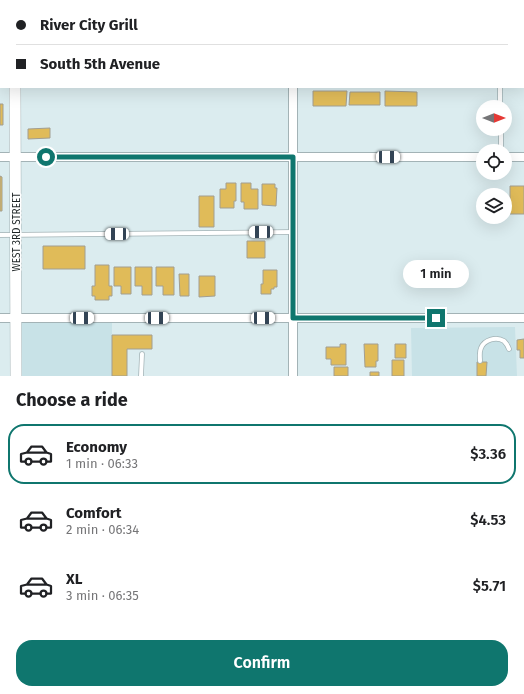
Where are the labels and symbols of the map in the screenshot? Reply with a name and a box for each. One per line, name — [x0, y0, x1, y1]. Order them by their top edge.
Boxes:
north arrow — [476, 100, 512, 136]
route start — [37, 148, 55, 166]
car — [376, 151, 400, 163]
street label: WEST 3RD STREET — [11, 192, 23, 272]
car — [249, 226, 273, 238]
car — [105, 228, 129, 240]
callout: 1 min — [403, 260, 469, 288]
route end — [427, 309, 445, 327]
car — [70, 312, 94, 324]
car — [145, 312, 169, 324]
car — [251, 312, 275, 324]

